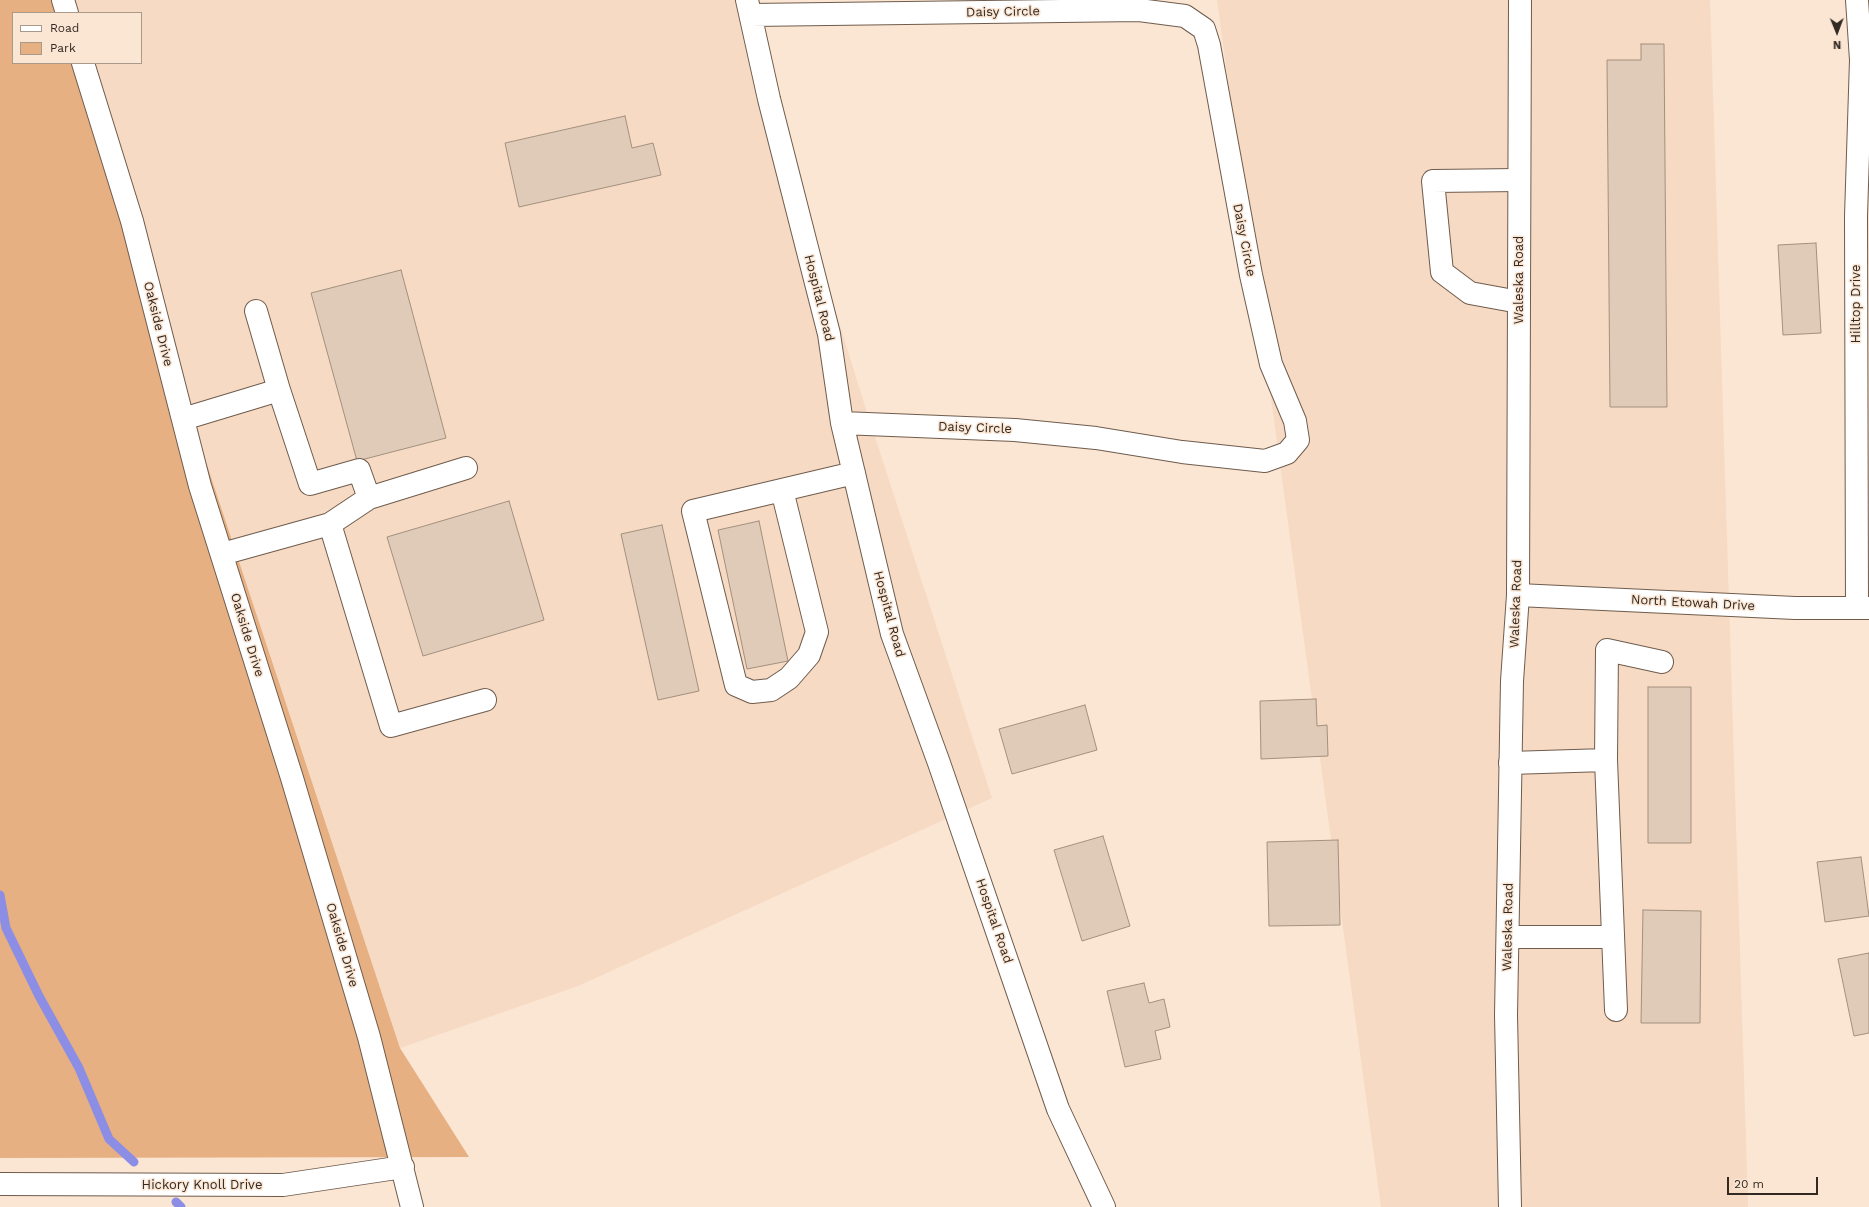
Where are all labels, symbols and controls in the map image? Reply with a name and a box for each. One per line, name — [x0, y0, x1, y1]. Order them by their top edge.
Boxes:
street label: Daisy Circle — [966, 4, 1040, 20]
legend — [12, 12, 142, 64]
north arrow — [1817, 12, 1857, 52]
text: Road — [50, 21, 79, 35]
text: N — [1833, 38, 1841, 51]
text: Park — [50, 41, 76, 55]
street label: Daisy Circle — [1229, 202, 1259, 278]
street label: Waleska Road — [1511, 236, 1527, 324]
street label: Hospital Road — [801, 253, 837, 343]
street label: Hilltop Drive — [1848, 265, 1864, 343]
street label: Oakside Drive — [140, 280, 176, 368]
street label: Daisy Circle — [938, 419, 1012, 437]
street label: Waleska Road — [1507, 560, 1525, 648]
street label: Hospital Road — [870, 569, 908, 659]
street label: Oakside Drive — [227, 591, 267, 679]
street label: North Etowah Drive — [1631, 592, 1755, 614]
street label: Hospital Road — [972, 877, 1016, 965]
street label: Waleska Road — [1499, 883, 1517, 971]
street label: Oakside Drive — [323, 901, 361, 989]
scale bar — [1729, 1169, 1820, 1195]
street label: Hickory Knoll Drive — [142, 1177, 262, 1193]
text: 20 m — [1734, 1177, 1764, 1191]

